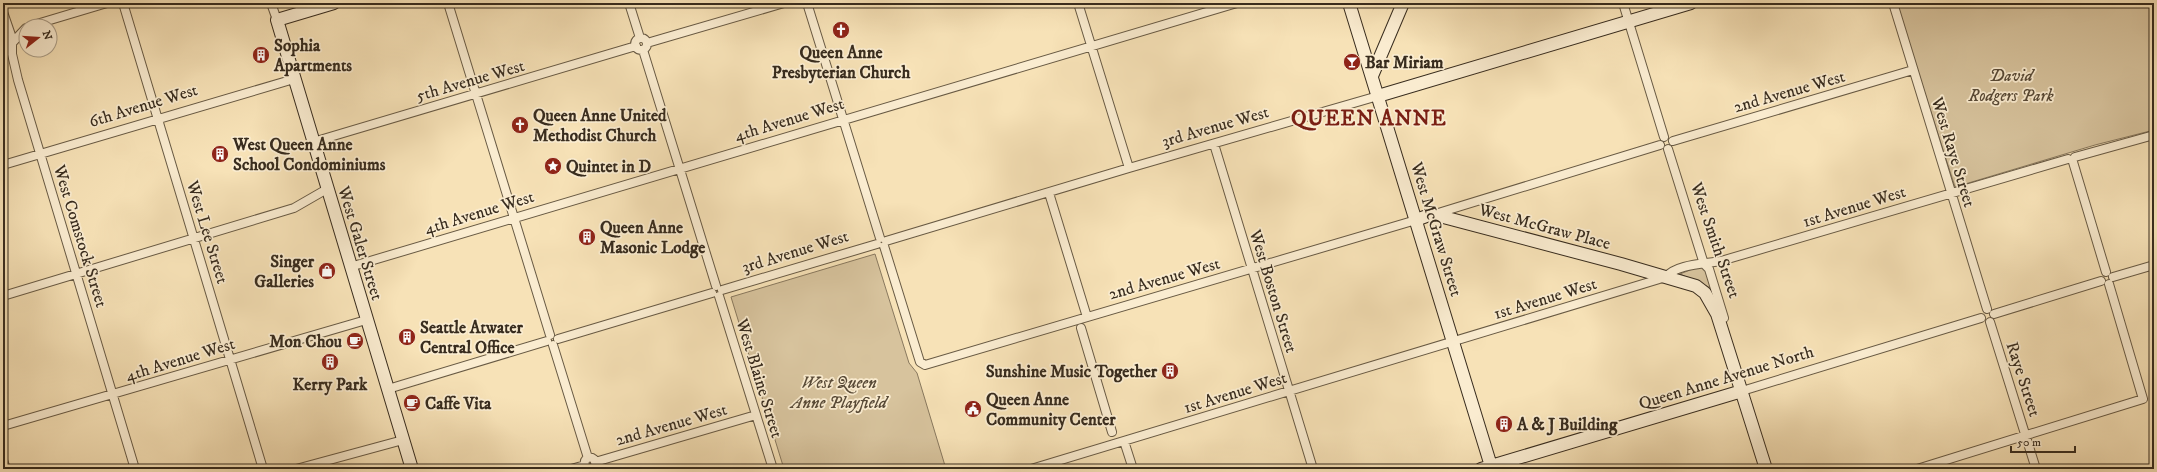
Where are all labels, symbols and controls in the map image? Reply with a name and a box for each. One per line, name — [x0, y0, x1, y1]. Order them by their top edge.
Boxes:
north arrow — [18, 18, 58, 58]
church icon: Queen Anne Presbyterian Church — [831, 20, 851, 40]
text: N — [39, 29, 55, 42]
place label: Sophia Apartments — [273, 35, 352, 77]
place label: Queen Anne Presbyterian Church — [772, 42, 910, 84]
building icon: Sophia Apartments — [251, 45, 271, 65]
bar icon: Bar Miriam — [1342, 52, 1362, 72]
place label: Bar Miriam — [1365, 52, 1444, 74]
street label: 5th Avenue West — [413, 55, 528, 107]
street label: 2nd Avenue West — [1731, 65, 1848, 118]
park label: David Rodgers Park — [1967, 65, 2054, 107]
street label: 6th Avenue West — [86, 79, 201, 133]
street label: 4th Avenue West — [732, 93, 847, 147]
street label: West Raye Street — [1926, 94, 1980, 211]
street label: 3rd Avenue West — [1159, 101, 1272, 153]
place label: Queen Anne United Methodist Church — [533, 105, 667, 147]
district label: QUEEN ANNE — [1291, 106, 1447, 132]
church icon: Queen Anne United Methodist Church — [510, 115, 530, 135]
place label: West Queen Anne School Condominiums — [232, 134, 386, 176]
building icon: West Queen Anne School Condominiums — [210, 144, 230, 164]
place icon: Quintet in D — [543, 156, 563, 176]
place label: Quintet in D — [566, 156, 651, 178]
street label: West McGraw Street — [1405, 159, 1467, 300]
street label: West Comstock Street — [48, 161, 112, 311]
street label: West Lee Street — [181, 177, 233, 287]
street label: West Smith Street — [1685, 179, 1745, 302]
street label: 1st Avenue West — [1800, 181, 1909, 233]
street label: West Galer Street — [332, 183, 388, 303]
street label: 4th Avenue West — [422, 186, 537, 240]
street label: West McGraw Place — [1475, 199, 1613, 255]
place label: Queen Anne Masonic Lodge — [600, 217, 705, 259]
street label: 3rd Avenue West — [739, 225, 852, 279]
street label: West Boston Street — [1244, 226, 1302, 356]
building icon: Queen Anne Masonic Lodge — [577, 227, 597, 247]
place label: Singer Galleries — [254, 251, 315, 293]
street label: 2nd Avenue West — [1106, 252, 1223, 305]
shop icon: Singer Galleries — [317, 261, 337, 281]
street label: 1st Avenue West — [1491, 273, 1600, 325]
street label: West Blaine Street — [730, 315, 788, 441]
place label: Seattle Atwater Central Office — [420, 317, 524, 359]
building icon: Seattle Atwater Central Office — [397, 327, 417, 347]
place label: Mon Chou — [269, 331, 342, 353]
cafe icon: Mon Chou — [345, 331, 365, 351]
street label: 4th Avenue West — [123, 333, 238, 387]
street label: Raye Street — [2001, 339, 2046, 420]
street label: Queen Anne Avenue North — [1636, 341, 1817, 415]
building icon: Kerry Park — [320, 352, 340, 372]
place label: Sunshine Music Together — [986, 361, 1158, 383]
building icon: Sunshine Music Together — [1160, 361, 1180, 381]
street label: 1st Avenue West — [1181, 367, 1290, 419]
park label: West Queen Anne Playfield — [789, 372, 890, 414]
place label: Kerry Park — [293, 374, 368, 396]
place label: Queen Anne Community Center — [986, 389, 1116, 431]
cafe icon: Caffe Vita — [402, 393, 422, 413]
place label: Caffe Vita — [425, 393, 492, 415]
street label: 2nd Avenue West — [613, 398, 730, 451]
public building icon: Queen Anne Community Center — [963, 399, 983, 419]
building icon: A & J Building — [1494, 414, 1514, 434]
place label: A & J Building — [1516, 414, 1618, 436]
scale bar — [2011, 428, 2075, 454]
text: 50 m — [2017, 435, 2041, 450]

